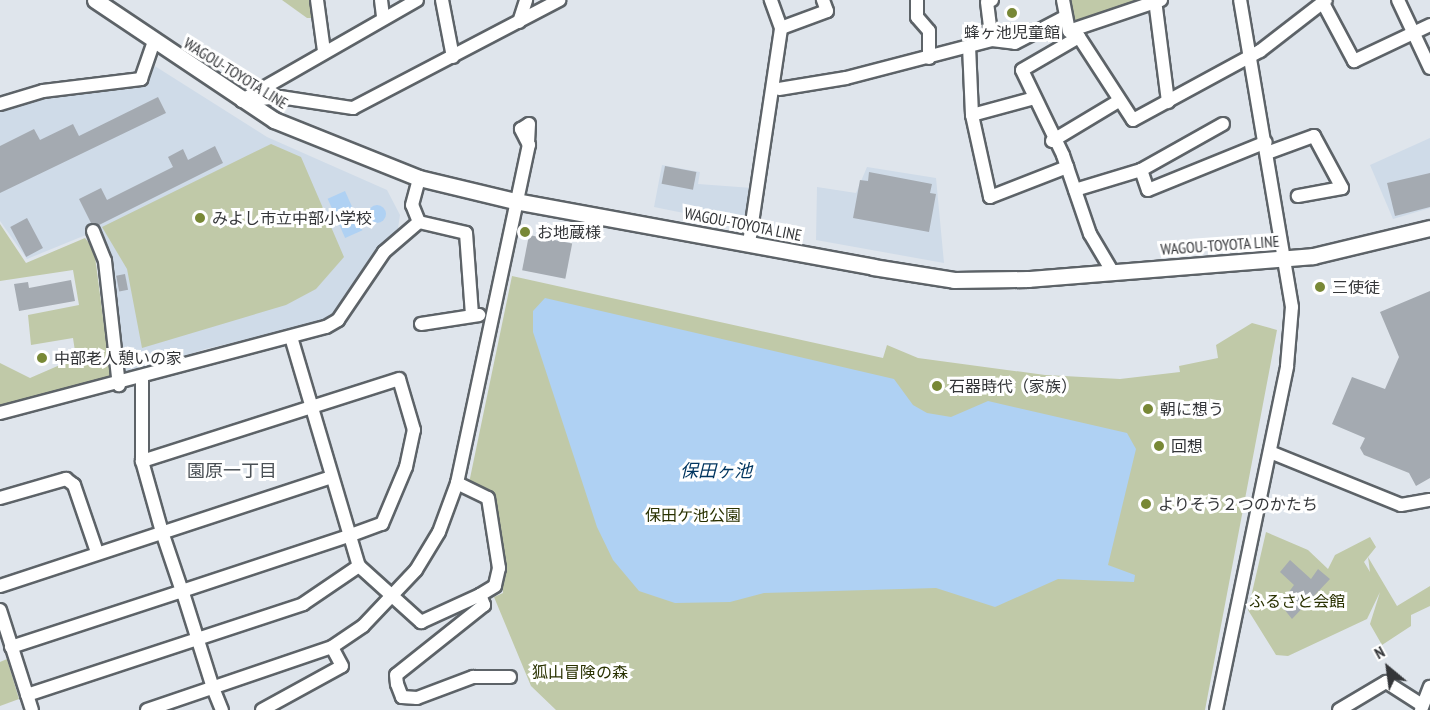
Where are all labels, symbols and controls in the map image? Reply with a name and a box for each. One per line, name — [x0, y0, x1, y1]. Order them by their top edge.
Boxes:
marker: 蜂ヶ池児童館 — [1005, 6, 1019, 20]
place label: 蜂ヶ池児童館 — [964, 22, 1060, 42]
street label: WAGOU-TOYOTA LINE — [180, 33, 292, 113]
street label: WAGOU-TOYOTA LINE — [682, 203, 804, 245]
place label: みよし市立中部小学校 — [212, 208, 372, 228]
marker: みよし市立中部小学校 — [193, 211, 207, 225]
place label: お地蔵様 — [537, 222, 601, 242]
marker: お地蔵様 — [518, 225, 532, 239]
street label: WAGOU-TOYOTA LINE — [1160, 231, 1280, 259]
place label: 三使徒 — [1332, 277, 1380, 297]
marker: 三使徒 — [1313, 280, 1327, 294]
place label: 中部老人憩いの家 — [54, 348, 182, 368]
marker: 中部老人憩いの家 — [35, 351, 49, 365]
place label: 石器時代（家族） — [949, 376, 1077, 396]
marker: 石器時代（家族） — [930, 379, 944, 393]
place label: 朝に想う — [1160, 399, 1224, 419]
marker: 朝に想う — [1141, 402, 1155, 416]
place label: 回想 — [1171, 436, 1203, 456]
marker: 回想 — [1152, 439, 1166, 453]
district label: 園原一丁目 — [187, 460, 277, 482]
water label: 保田ヶ池 — [680, 460, 752, 482]
place label: よりそう２つのかたち — [1158, 494, 1318, 514]
marker: よりそう２つのかたち — [1139, 497, 1153, 511]
park label: 保田ケ池公園 — [645, 505, 741, 525]
park label: ふるさと会館 — [1249, 591, 1345, 611]
north arrow — [1358, 638, 1418, 698]
text: N — [1371, 641, 1388, 663]
park label: 狐山冒険の森 — [532, 662, 628, 682]

